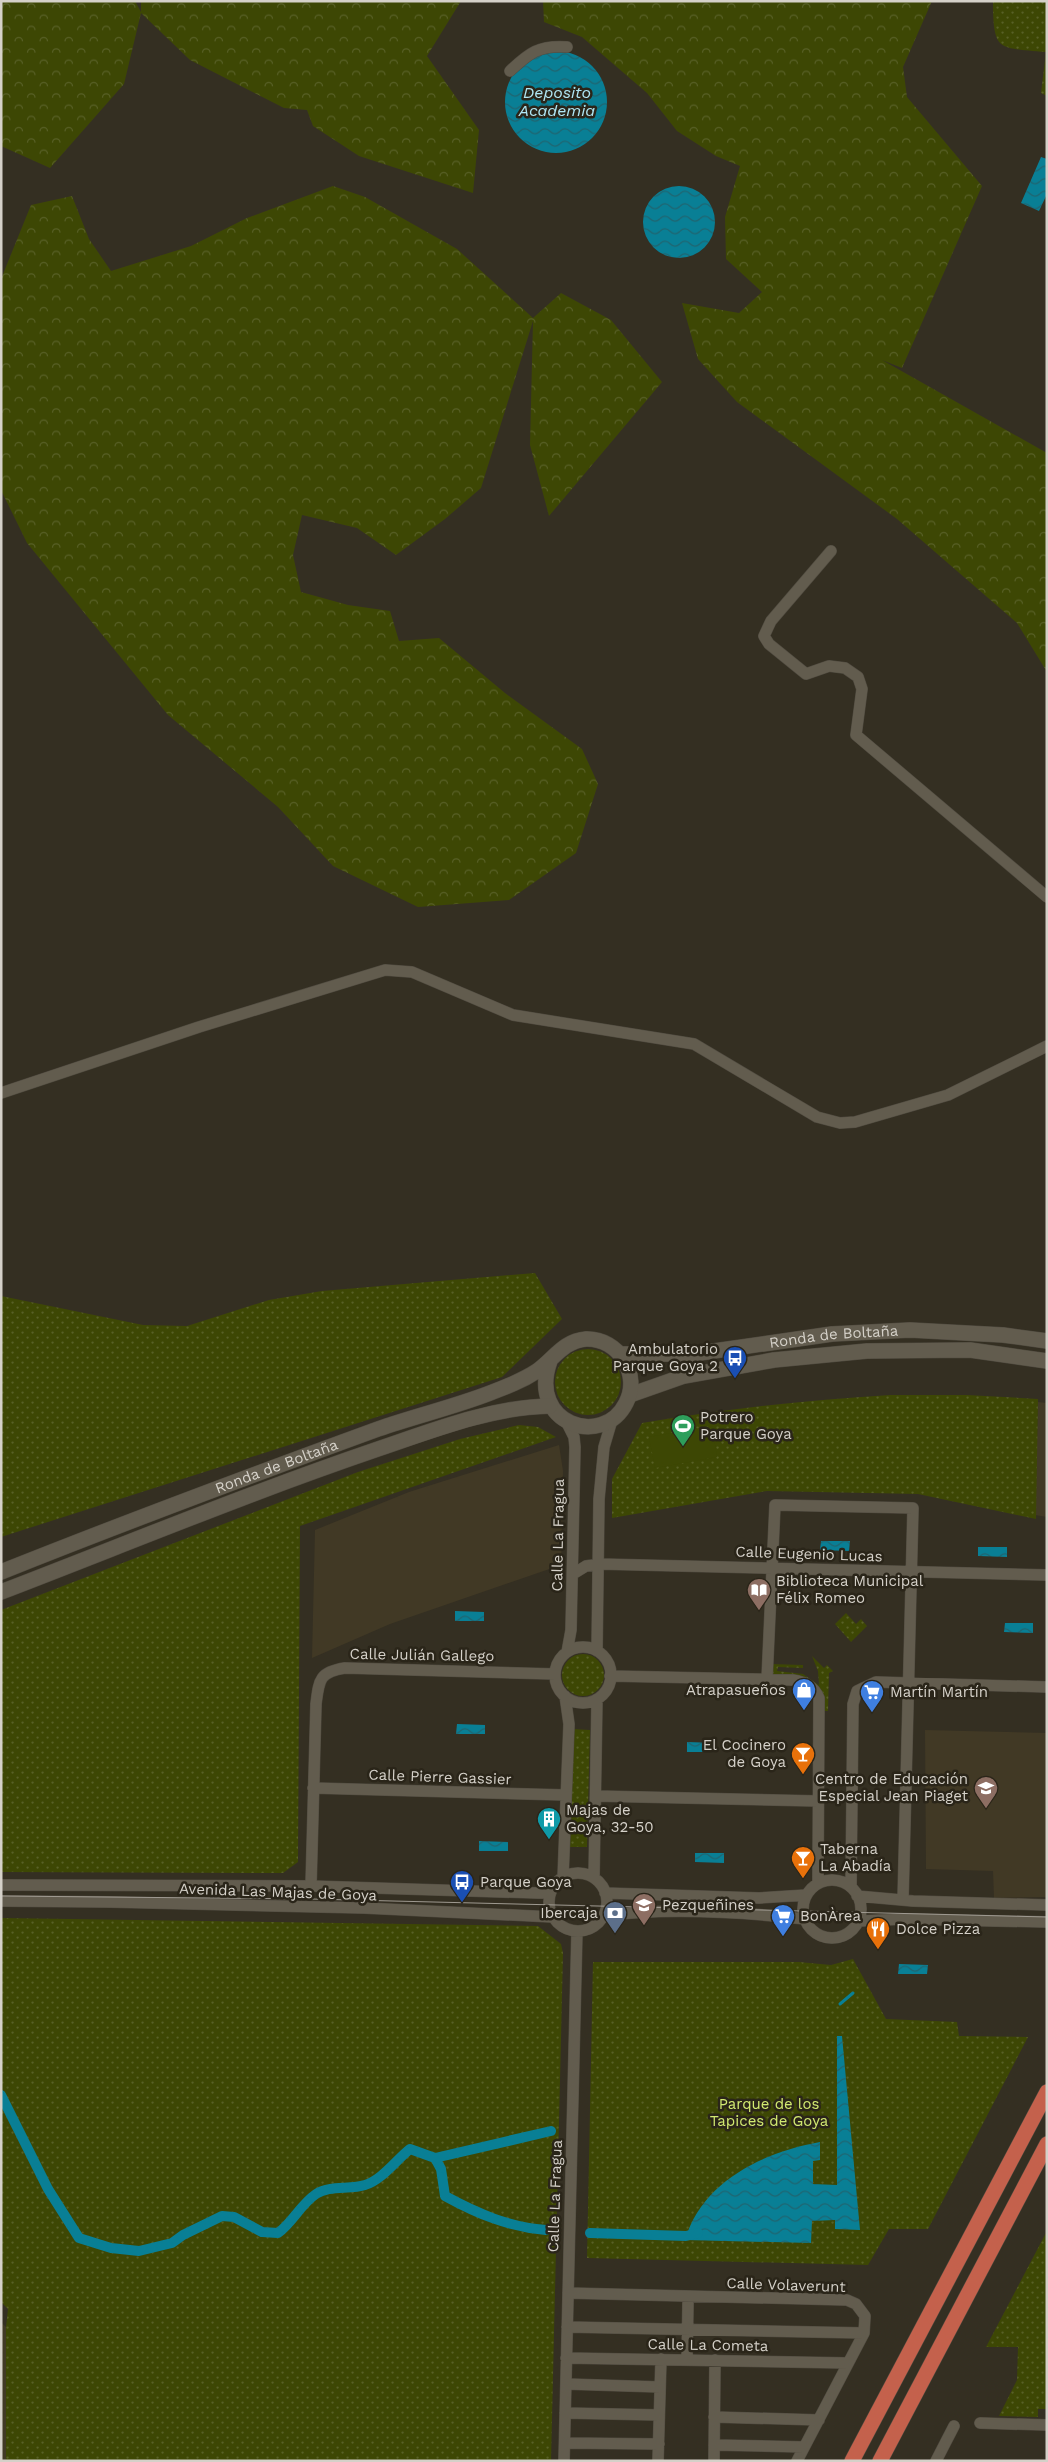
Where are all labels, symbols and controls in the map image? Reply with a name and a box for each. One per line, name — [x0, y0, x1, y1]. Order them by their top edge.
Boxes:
water label: Deposito Academia — [518, 83, 595, 120]
street label: Ronda de Boltaña — [768, 1322, 899, 1352]
place label: Ambulatorio Parque Goya 2 — [613, 1340, 718, 1375]
bus stop icon: Ambulatorio Parque Goya 2 — [722, 1345, 748, 1379]
place label: Potrero Parque Goya — [700, 1408, 792, 1443]
sports icon: Potrero Parque Goya — [670, 1413, 696, 1447]
street label: Ronda de Boltaña — [213, 1435, 341, 1497]
street label: Calle La Fragua — [548, 1478, 568, 1591]
street label: Calle Eugenio Lucas — [735, 1542, 883, 1566]
place label: Biblioteca Municipal Félix Romeo — [776, 1572, 924, 1607]
library icon: Biblioteca Municipal Félix Romeo — [746, 1577, 772, 1611]
street label: Calle Julián Gallego — [350, 1645, 494, 1665]
shop icon: Atrapasueños — [791, 1677, 817, 1711]
supermarket icon: Martín Martín — [859, 1679, 885, 1713]
place label: Atrapasueños — [686, 1681, 786, 1699]
place label: Martín Martín — [890, 1683, 988, 1701]
place label: El Cocinero de Goya — [703, 1736, 786, 1771]
bar icon: El Cocinero de Goya — [790, 1741, 816, 1775]
street label: Calle Pierre Gassier — [368, 1766, 512, 1788]
place label: Centro de Educación Especial Jean Piaget — [815, 1770, 969, 1805]
school or university icon: Centro de Educación Especial Jean Piaget — [973, 1775, 999, 1809]
place label: Majas de Goya, 32-50 — [566, 1801, 654, 1836]
building icon: Majas de Goya, 32-50 — [536, 1806, 562, 1840]
place label: Taberna La Abadía — [820, 1840, 892, 1875]
bar icon: Taberna La Abadía — [790, 1845, 816, 1879]
bus stop icon: Parque Goya — [449, 1869, 475, 1903]
place label: Parque Goya — [480, 1873, 572, 1891]
street label: Avenida Las Majas de Goya — [179, 1880, 378, 1904]
school or university icon: Pezqueñines — [631, 1892, 657, 1926]
place label: Pezqueñines — [662, 1896, 754, 1914]
bank icon: Ibercaja — [602, 1900, 628, 1934]
supermarket icon: BonÀrea — [770, 1903, 796, 1937]
place label: Ibercaja — [540, 1904, 598, 1922]
place label: BonÀrea — [800, 1907, 862, 1925]
restaurant icon: Dolce Pizza — [865, 1916, 891, 1950]
place label: Dolce Pizza — [896, 1920, 981, 1938]
park label: Parque de los Tapices de Goya — [710, 2095, 829, 2130]
street label: Calle La Fragua — [544, 2139, 566, 2253]
street label: Calle Volaverunt — [726, 2274, 847, 2296]
street label: Calle La Cometa — [647, 2335, 769, 2355]

